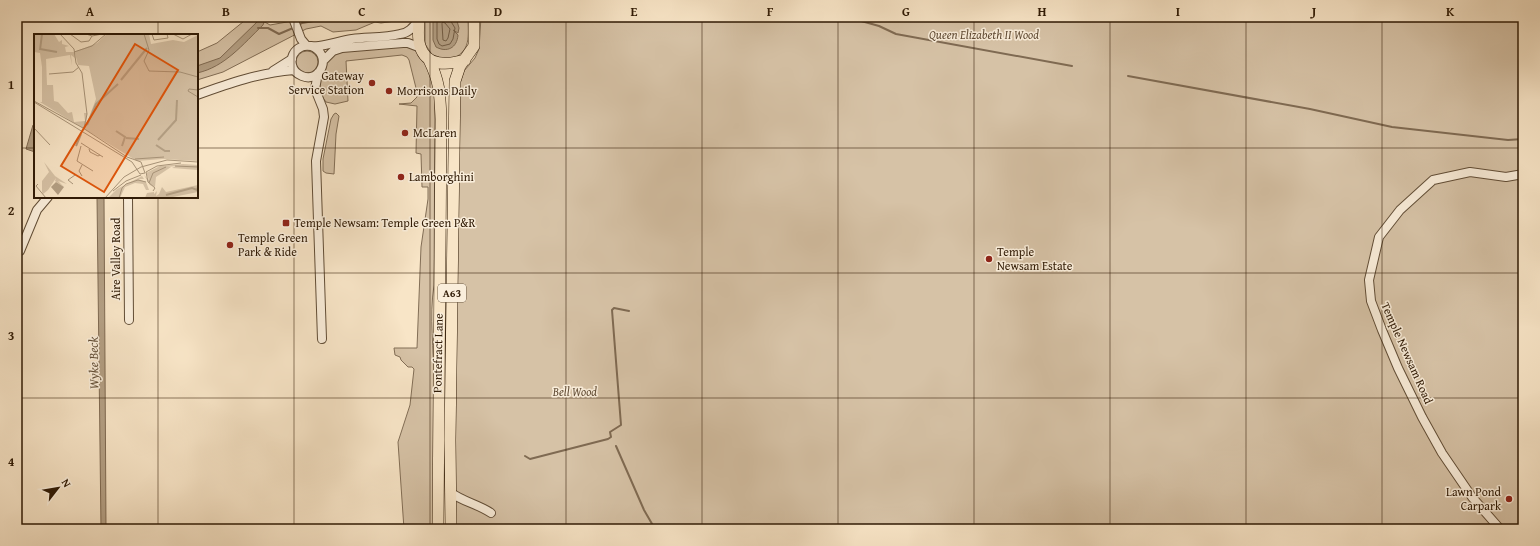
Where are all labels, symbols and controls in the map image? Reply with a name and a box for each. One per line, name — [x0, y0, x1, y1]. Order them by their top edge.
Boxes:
text: A — [86, 2, 95, 21]
text: B — [222, 2, 230, 21]
text: C — [358, 2, 366, 21]
text: D — [494, 2, 502, 21]
text: E — [631, 2, 638, 21]
text: F — [767, 2, 774, 21]
text: G — [902, 2, 910, 21]
text: H — [1037, 2, 1047, 21]
text: I — [1176, 2, 1180, 21]
text: J — [1310, 2, 1317, 21]
text: K — [1446, 2, 1455, 21]
park label: Queen Elizabeth II Wood — [929, 26, 1039, 43]
inset map — [34, 34, 198, 198]
place label: Gateway Service Station — [288, 67, 364, 98]
text: 1 — [8, 75, 14, 94]
marker: Gateway Service Station — [367, 78, 377, 88]
place label: Morrisons Daily — [397, 82, 477, 99]
marker: Morrisons Daily — [384, 86, 394, 96]
place label: McLaren — [413, 124, 457, 141]
marker: McLaren — [400, 128, 410, 138]
place label: Lamborghini — [409, 168, 474, 185]
marker: Lamborghini — [396, 172, 406, 182]
text: 2 — [8, 201, 15, 220]
place label: Temple Newsam: Temple Green P&R — [294, 214, 475, 231]
street label: Aire Valley Road — [107, 217, 124, 300]
marker: Temple Newsam: Temple Green P&R — [281, 218, 291, 228]
place label: Temple Green Park & Ride — [238, 229, 308, 260]
marker: Temple Green Park & Ride — [225, 240, 235, 250]
place label: Temple Newsam Estate — [997, 243, 1073, 274]
marker: Temple Newsam Estate — [984, 254, 994, 264]
road number: A63 — [438, 284, 466, 302]
street label: Temple Newsam Road — [1377, 299, 1438, 407]
street label: Pontefract Lane — [428, 313, 447, 393]
text: 3 — [8, 326, 14, 345]
water label: Wyke Beck — [84, 337, 103, 389]
park label: Bell Wood — [552, 383, 597, 400]
text: 4 — [8, 452, 15, 471]
north arrow — [38, 468, 78, 508]
text: N — [58, 476, 76, 491]
place label: Lawn Pond Carpark — [1446, 483, 1502, 514]
marker: Lawn Pond Carpark — [1504, 494, 1514, 504]

